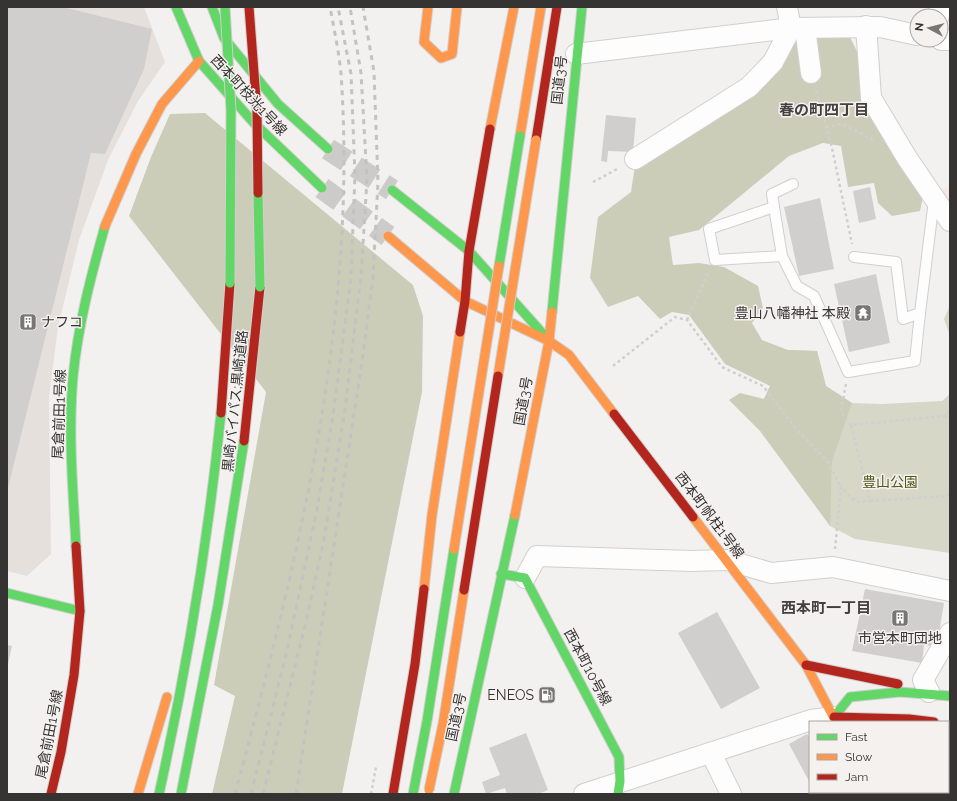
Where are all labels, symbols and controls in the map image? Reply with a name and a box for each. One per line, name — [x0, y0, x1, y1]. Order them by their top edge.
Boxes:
north arrow — [909, 8, 949, 48]
text: N — [913, 22, 927, 32]
street label: 西本町枝光1号線 — [208, 52, 290, 138]
street label: 国道3号 — [548, 55, 570, 105]
district label: 春の町四丁目 — [779, 101, 869, 119]
temple icon: 豊山八幡神社 本殿 — [853, 303, 873, 323]
place label: 豊山八幡神社 本殿 — [734, 305, 850, 321]
building icon: ナフコ — [18, 312, 38, 332]
place label: ナフコ — [41, 314, 83, 330]
street label: 黒崎バイパス;黒崎道路 — [220, 329, 250, 473]
street label: 尾倉前田1号線 — [49, 369, 69, 459]
street label: 国道3号 — [511, 375, 535, 427]
street label: 西本町帆柱1号線 — [672, 469, 748, 561]
park label: 豊山公園 — [862, 474, 918, 490]
district label: 西本町一丁目 — [781, 599, 871, 617]
building icon: 市営本町団地 — [890, 608, 910, 628]
street label: 西本町10号線 — [561, 626, 615, 708]
place label: 市営本町団地 — [858, 630, 942, 646]
fuel station icon: ENEOS — [537, 685, 557, 705]
place label: ENEOS — [487, 687, 535, 703]
street label: 尾倉前田1号線 — [33, 688, 65, 780]
street label: 国道3号 — [443, 691, 469, 743]
legend — [809, 721, 949, 793]
text: Fast — [845, 730, 868, 744]
text: Slow — [845, 750, 872, 764]
text: Jam — [845, 770, 868, 784]

